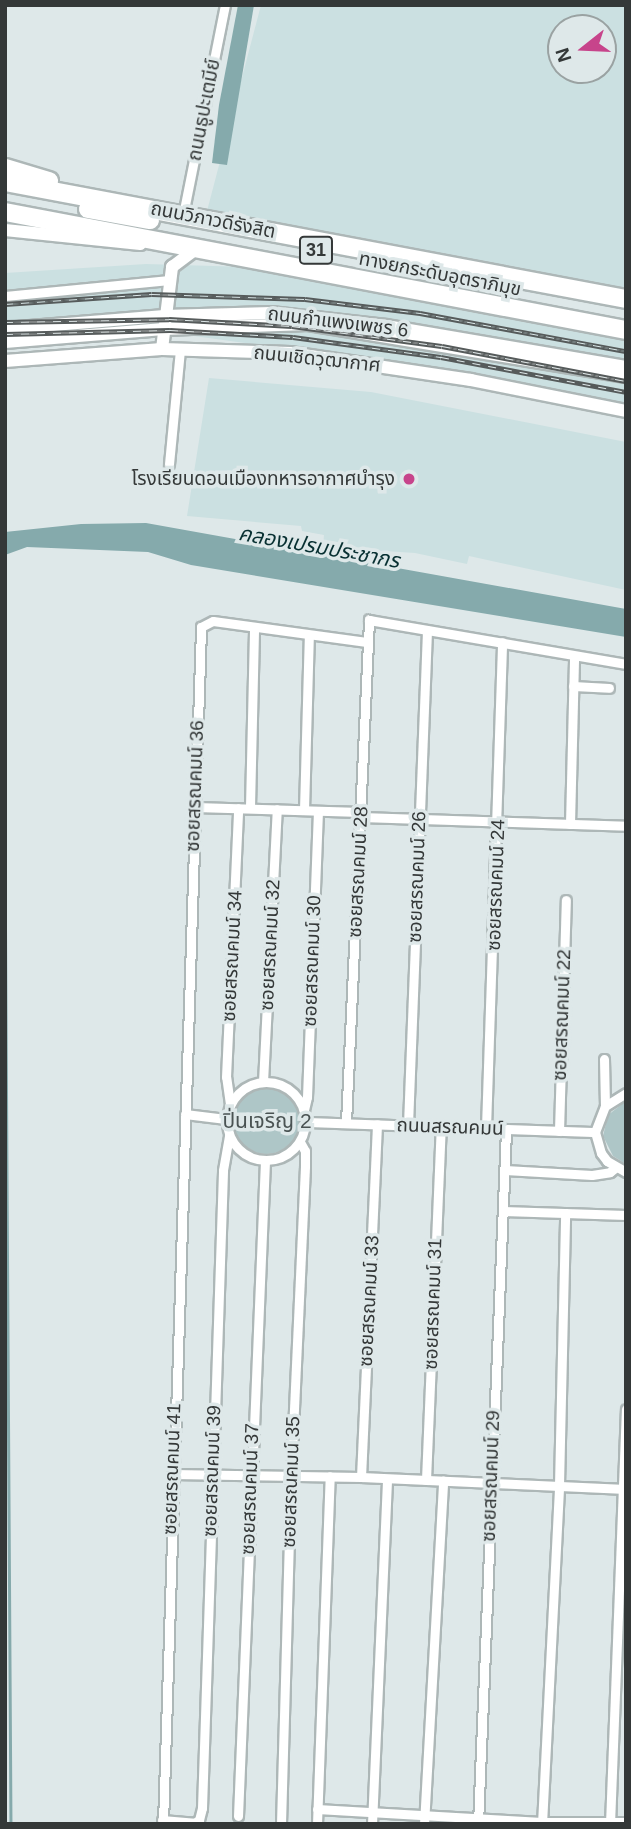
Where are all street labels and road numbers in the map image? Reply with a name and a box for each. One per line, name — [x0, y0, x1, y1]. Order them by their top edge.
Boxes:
street label: ถนนธูปะเตมีย์ — [183, 57, 225, 163]
street label: ถนนวิภาวดีรังสิต — [149, 197, 277, 243]
road number: 31 — [298, 236, 334, 264]
street label: ทางยกระดับอุตราภิมุข — [357, 247, 523, 301]
street label: ถนนกำแพงเพชร 6 — [266, 302, 410, 342]
street label: ถนนเชิดวุฒากาศ — [252, 341, 382, 377]
street label: ซอยสรณคมน์ 36 — [181, 720, 209, 852]
street label: ซอยสรณคมน์ 28 — [343, 806, 373, 938]
street label: ซอยสรณคมน์ 26 — [403, 811, 431, 943]
street label: ซอยสรณคมน์ 24 — [482, 819, 510, 951]
street label: ซอยสรณคมน์ 32 — [255, 879, 285, 1011]
street label: ซอยสรณคมน์ 34 — [217, 890, 247, 1022]
street label: ซอยสรณคมน์ 30 — [298, 895, 326, 1027]
street label: ซอยสรณคมน์ 22 — [548, 949, 576, 1081]
street label: ถนนสรณคมน์ — [396, 1114, 504, 1140]
street label: ซอยสรณคมน์ 33 — [354, 1235, 384, 1367]
street label: ซอยสรณคมน์ 31 — [419, 1238, 447, 1370]
street label: ซอยสรณคมน์ 41 — [158, 1403, 186, 1535]
street label: ซอยสรณคมน์ 39 — [198, 1405, 226, 1537]
street label: ซอยสรณคมน์ 29 — [477, 1410, 505, 1542]
street label: ซอยสรณคมน์ 35 — [277, 1416, 305, 1548]
street label: ซอยสรณคมน์ 37 — [236, 1423, 264, 1555]

